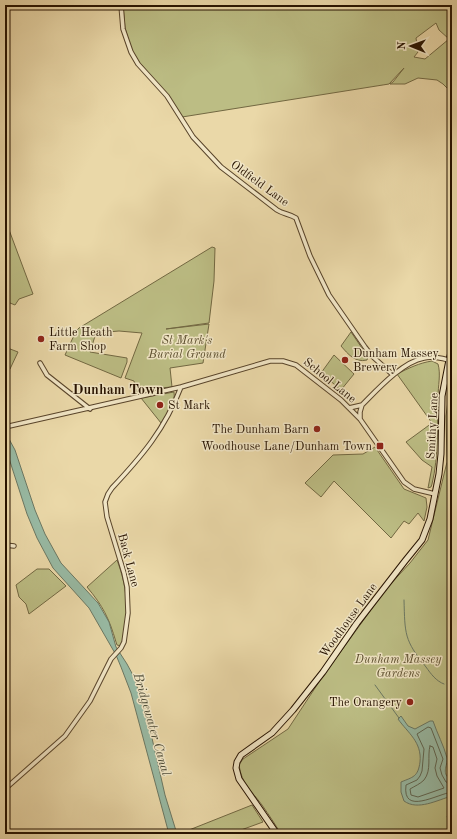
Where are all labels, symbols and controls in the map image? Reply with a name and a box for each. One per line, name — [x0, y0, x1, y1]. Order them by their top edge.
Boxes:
north arrow — [391, 26, 431, 66]
text: N — [397, 41, 408, 50]
street label: Oldfield Lane — [228, 159, 291, 209]
place label: Little Heath Farm Shop — [49, 327, 113, 353]
marker: Little Heath Farm Shop — [36, 334, 46, 344]
park label: St Mark's Burial Ground — [147, 335, 226, 361]
place label: Dunham Massey Brewery — [353, 348, 440, 374]
marker: Dunham Massey Brewery — [340, 355, 350, 365]
street label: School Lane — [301, 356, 358, 406]
district label: Dunham Town — [72, 383, 164, 397]
street label: Smithy Lane — [425, 392, 441, 460]
marker: St Mark — [155, 400, 165, 410]
place label: St Mark — [168, 400, 210, 412]
place label: The Dunham Barn — [212, 424, 310, 436]
marker: The Dunham Barn — [312, 424, 322, 434]
place label: Woodhouse Lane/Dunham Town — [201, 441, 373, 453]
marker: Woodhouse Lane/Dunham Town — [375, 441, 385, 451]
street label: Back Lane — [115, 532, 141, 589]
street label: Woodhouse Lane — [318, 581, 380, 660]
park label: Dunham Massey Gardens — [354, 654, 442, 680]
water label: Bridgewater Canal — [130, 671, 173, 777]
place label: The Orangery — [329, 697, 403, 709]
marker: The Orangery — [405, 697, 415, 707]

